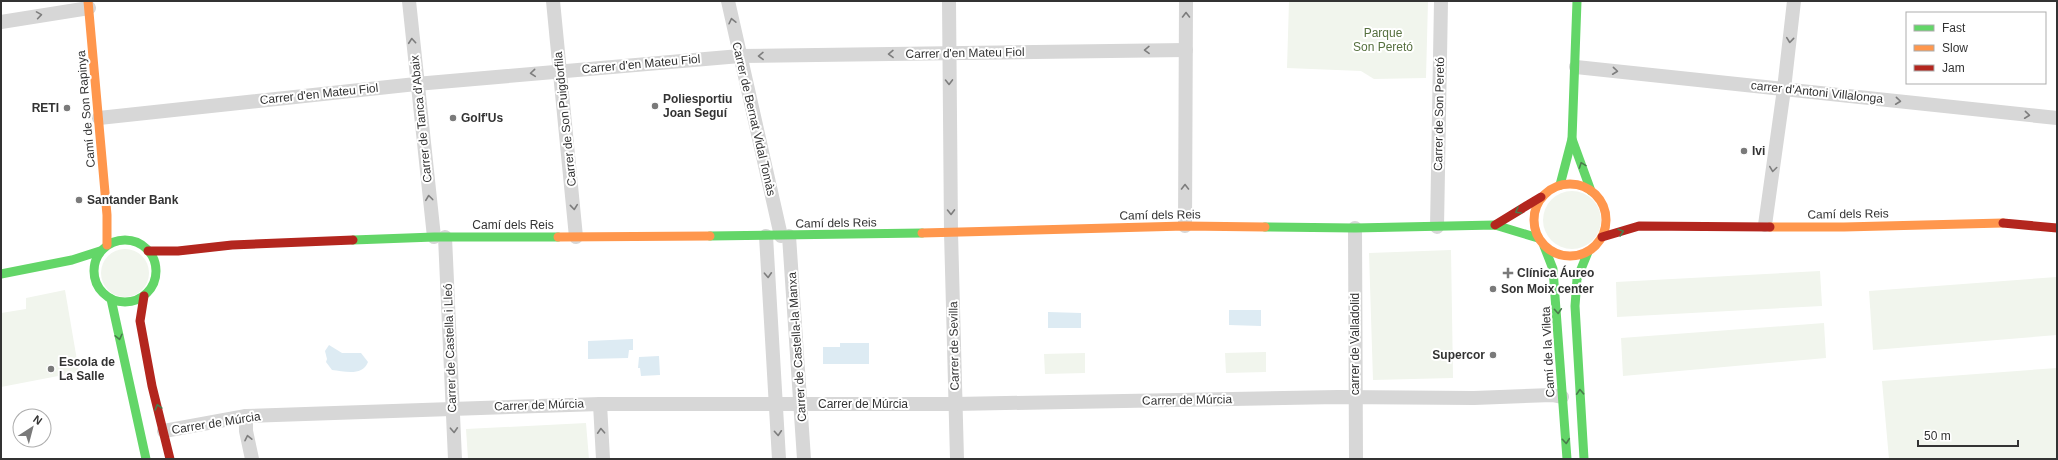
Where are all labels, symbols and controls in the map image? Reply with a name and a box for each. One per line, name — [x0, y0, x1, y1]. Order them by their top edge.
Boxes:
one-way arrow — [36, 11, 43, 20]
one-way arrow — [1182, 12, 1190, 18]
legend — [1906, 12, 2046, 84]
one-way arrow — [728, 17, 737, 24]
text: Fast — [1942, 21, 1966, 35]
park label: Parque Son Peretó — [1353, 26, 1413, 54]
one-way arrow — [1785, 37, 1794, 43]
one-way arrow — [408, 38, 417, 44]
street label: Carrer de Bernat Vidal Tomàs — [729, 41, 779, 197]
text: Slow — [1942, 41, 1968, 55]
street label: Carrer d'en Mateu Fiol — [905, 45, 1025, 61]
one-way arrow — [1144, 46, 1150, 54]
street label: Camí de Son Rapinya — [74, 50, 98, 168]
one-way arrow — [888, 50, 894, 58]
street label: Carrer de Son Puigdorfila — [551, 51, 579, 187]
one-way arrow — [758, 51, 764, 60]
street label: Carrer d'en Mateu Fiol — [581, 52, 701, 76]
street label: Carrer de Tanca d'Abaix — [407, 55, 435, 183]
street label: Carrer de Son Peretó — [1431, 57, 1447, 171]
text: Jam — [1942, 61, 1965, 75]
one-way arrow — [1612, 66, 1618, 75]
one-way arrow — [530, 69, 536, 78]
street label: carrer d'Antoni Villalonga — [1750, 78, 1884, 106]
one-way arrow — [945, 79, 953, 85]
street label: Carrer d'en Mateu Fiol — [259, 81, 379, 107]
place label: Poliesportiu Joan Seguí — [663, 92, 732, 120]
one-way arrow — [1895, 96, 1901, 105]
place label: RETI — [32, 101, 59, 115]
marker: Poliesportiu Joan Seguí — [650, 101, 660, 111]
marker: RETI — [62, 103, 72, 113]
one-way arrow — [2024, 110, 2030, 119]
place label: Golf'Us — [461, 111, 504, 125]
marker: Golf'Us — [448, 113, 458, 123]
place label: Ivi — [1752, 144, 1765, 158]
marker: Ivi — [1739, 146, 1749, 156]
one-way arrow — [1578, 162, 1586, 169]
one-way arrow — [1769, 166, 1778, 172]
one-way arrow — [1181, 184, 1189, 190]
place label: Santander Bank — [87, 193, 179, 207]
marker: Santander Bank — [74, 195, 84, 205]
one-way arrow — [425, 195, 434, 201]
one-way arrow — [569, 204, 578, 210]
one-way arrow — [1515, 206, 1522, 214]
street label: Camí dels Reis — [1807, 206, 1889, 222]
street label: Camí dels Reis — [1119, 207, 1201, 223]
one-way arrow — [947, 209, 955, 215]
street label: Camí dels Reis — [795, 215, 877, 231]
street label: Camí dels Reis — [472, 218, 554, 232]
one-way arrow — [1617, 228, 1624, 237]
place label: Clínica Áureo — [1517, 265, 1594, 280]
marker: Clínica Áureo — [1502, 267, 1514, 279]
street label: Carrer de Castella-la Manxa — [785, 271, 809, 422]
one-way arrow — [763, 272, 772, 278]
place label: Son Moix center — [1501, 282, 1594, 296]
street label: Carrer de Castella i Lleó — [441, 283, 459, 413]
marker: Son Moix center — [1488, 284, 1498, 294]
street label: carrer de Valladolid — [1348, 293, 1362, 395]
street label: Carrer de Sevilla — [946, 301, 962, 391]
street label: Camí de la Vileta — [1539, 306, 1557, 398]
one-way arrow — [1553, 308, 1562, 314]
one-way arrow — [114, 333, 123, 340]
place label: Supercor — [1432, 348, 1485, 362]
marker: Supercor — [1488, 350, 1498, 360]
place label: Escola de La Salle — [59, 355, 115, 383]
marker: Escola de La Salle — [46, 364, 56, 374]
one-way arrow — [1576, 389, 1584, 395]
street label: Carrer de Múrcia — [1142, 392, 1232, 408]
street label: Carrer de Múrcia — [494, 396, 585, 414]
street label: Carrer de Múrcia — [818, 397, 908, 411]
one-way arrow — [154, 404, 163, 411]
north arrow — [12, 408, 52, 448]
street label: Carrer de Múrcia — [170, 409, 262, 437]
text: N — [31, 413, 45, 427]
scale bar — [1918, 422, 2018, 448]
one-way arrow — [450, 427, 458, 433]
one-way arrow — [597, 428, 606, 434]
text: 50 m — [1924, 429, 1951, 443]
one-way arrow — [773, 430, 782, 436]
one-way arrow — [244, 434, 252, 441]
one-way arrow — [1561, 438, 1570, 444]

